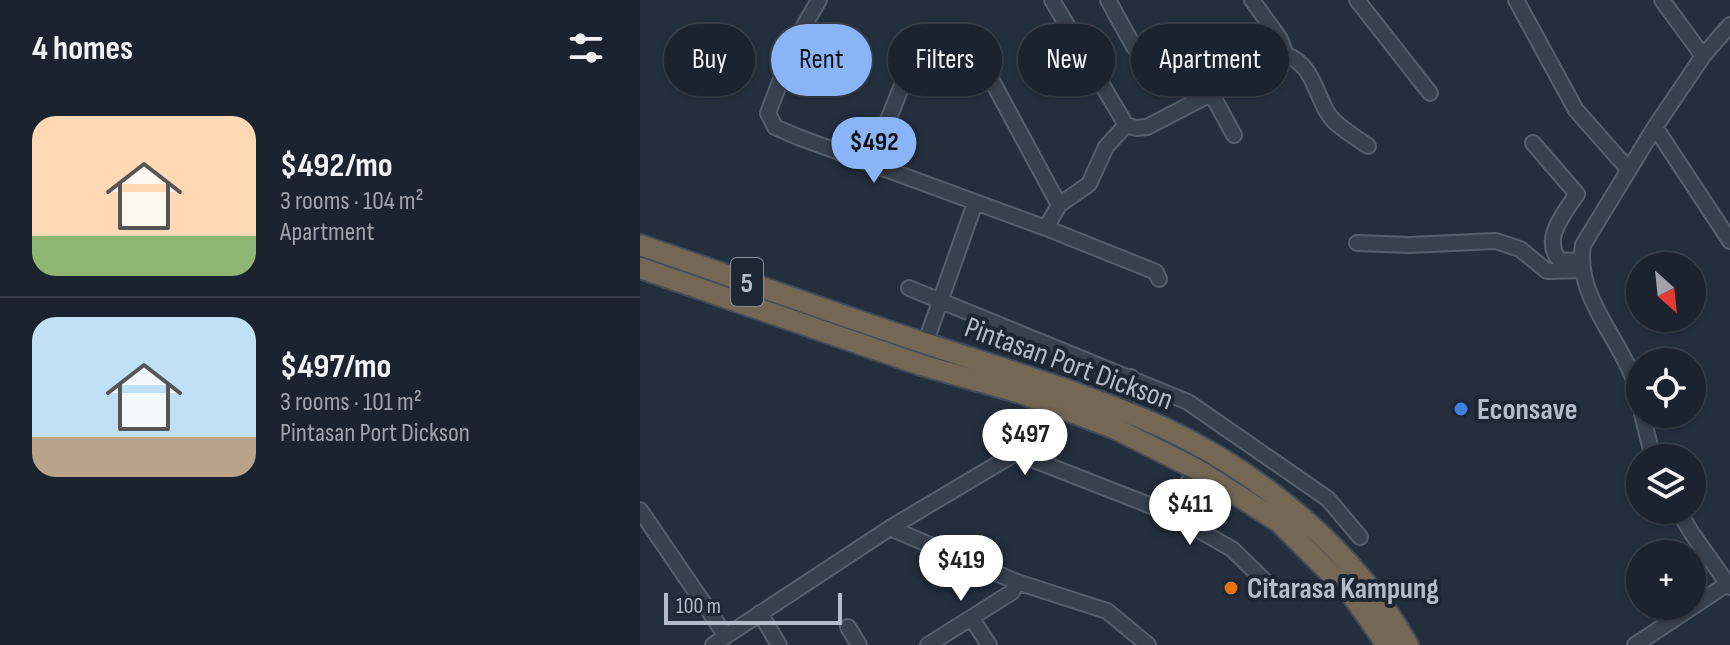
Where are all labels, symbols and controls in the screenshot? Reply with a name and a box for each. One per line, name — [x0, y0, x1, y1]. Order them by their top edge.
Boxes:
chip: Buy — [664, 24, 755, 96]
chip: Rent — [771, 24, 872, 96]
chip: Filters — [888, 24, 1002, 96]
chip: New — [1018, 24, 1115, 96]
chip: Apartment — [1131, 24, 1289, 96]
icon: filters — [564, 26, 608, 70]
text: 4 homes — [32, 28, 133, 69]
pin: $492 — [827, 117, 921, 185]
text: $492 — [849, 127, 899, 158]
text: $492/mo — [280, 145, 393, 186]
icon: home — [96, 148, 192, 244]
text: 3 rooms · 104 m² — [280, 186, 424, 217]
text: Apartment — [280, 217, 374, 248]
north arrow — [1626, 252, 1706, 332]
map controls — [1626, 252, 1706, 620]
road number: 5 — [731, 258, 763, 306]
street label: Pintasan Port Dickson — [960, 310, 1178, 418]
text: $497/mo — [280, 346, 391, 387]
button: locate — [1626, 348, 1706, 428]
icon: home — [96, 349, 192, 445]
text: 3 rooms · 101 m² — [280, 387, 422, 418]
place label: Econsave — [1477, 392, 1578, 428]
marker: Econsave — [1452, 400, 1470, 418]
pin: $497 — [978, 409, 1072, 477]
text: Pintasan Port Dickson — [280, 418, 470, 449]
text: $497 — [1000, 419, 1050, 450]
button: layers — [1626, 444, 1706, 524]
pin: $411 — [1143, 479, 1237, 547]
text: $411 — [1167, 489, 1213, 520]
pin: $419 — [914, 535, 1008, 603]
button: + — [1626, 540, 1706, 620]
text: $419 — [937, 545, 985, 576]
place label: Citarasa Kampung — [1247, 571, 1439, 607]
marker: Citarasa Kampung — [1222, 579, 1240, 597]
scale bar — [664, 589, 842, 625]
text: 100 m — [676, 593, 721, 620]

